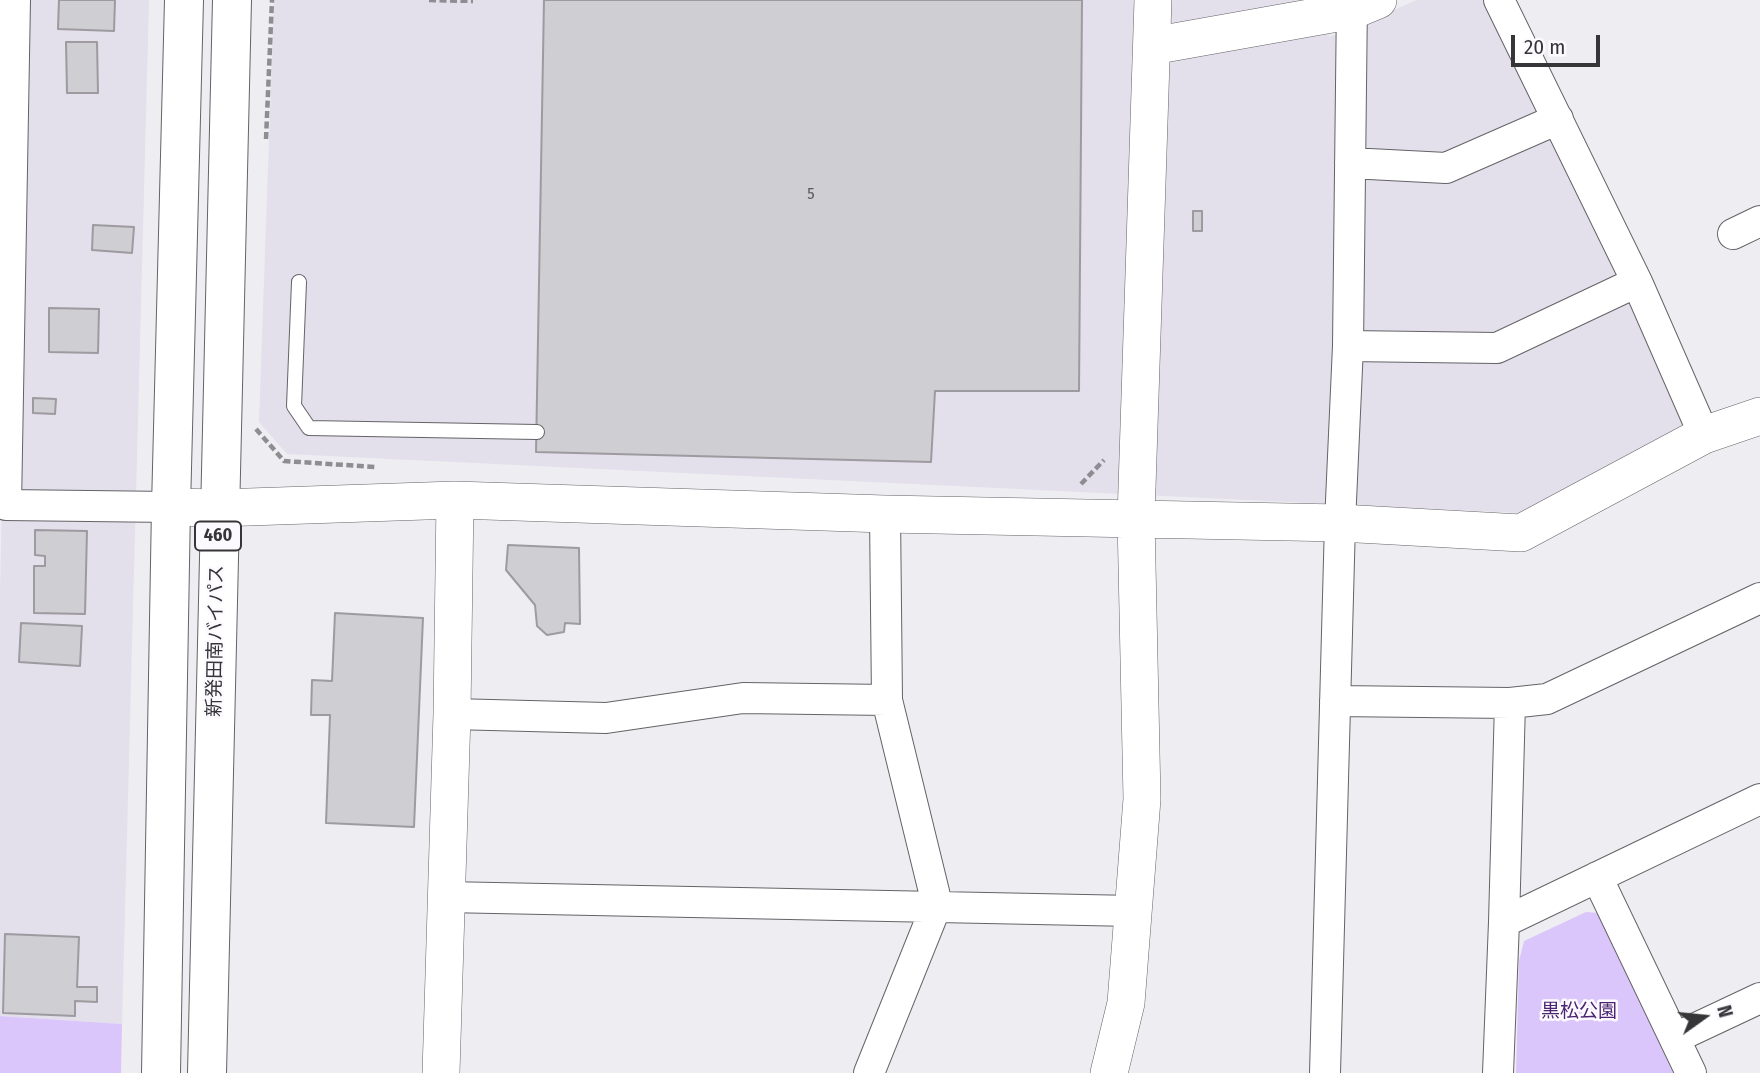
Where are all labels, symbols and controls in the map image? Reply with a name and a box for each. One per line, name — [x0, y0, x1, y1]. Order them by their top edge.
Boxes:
scale bar — [1515, 21, 1604, 65]
text: 20 m — [1524, 34, 1565, 60]
house number: 5 — [807, 185, 815, 205]
road number: 460 — [195, 522, 241, 550]
street label: 新発田南バイパス — [203, 565, 229, 717]
north arrow — [1669, 982, 1739, 1052]
park label: 黒松公園 — [1541, 1001, 1617, 1023]
text: N — [1712, 1003, 1737, 1020]

